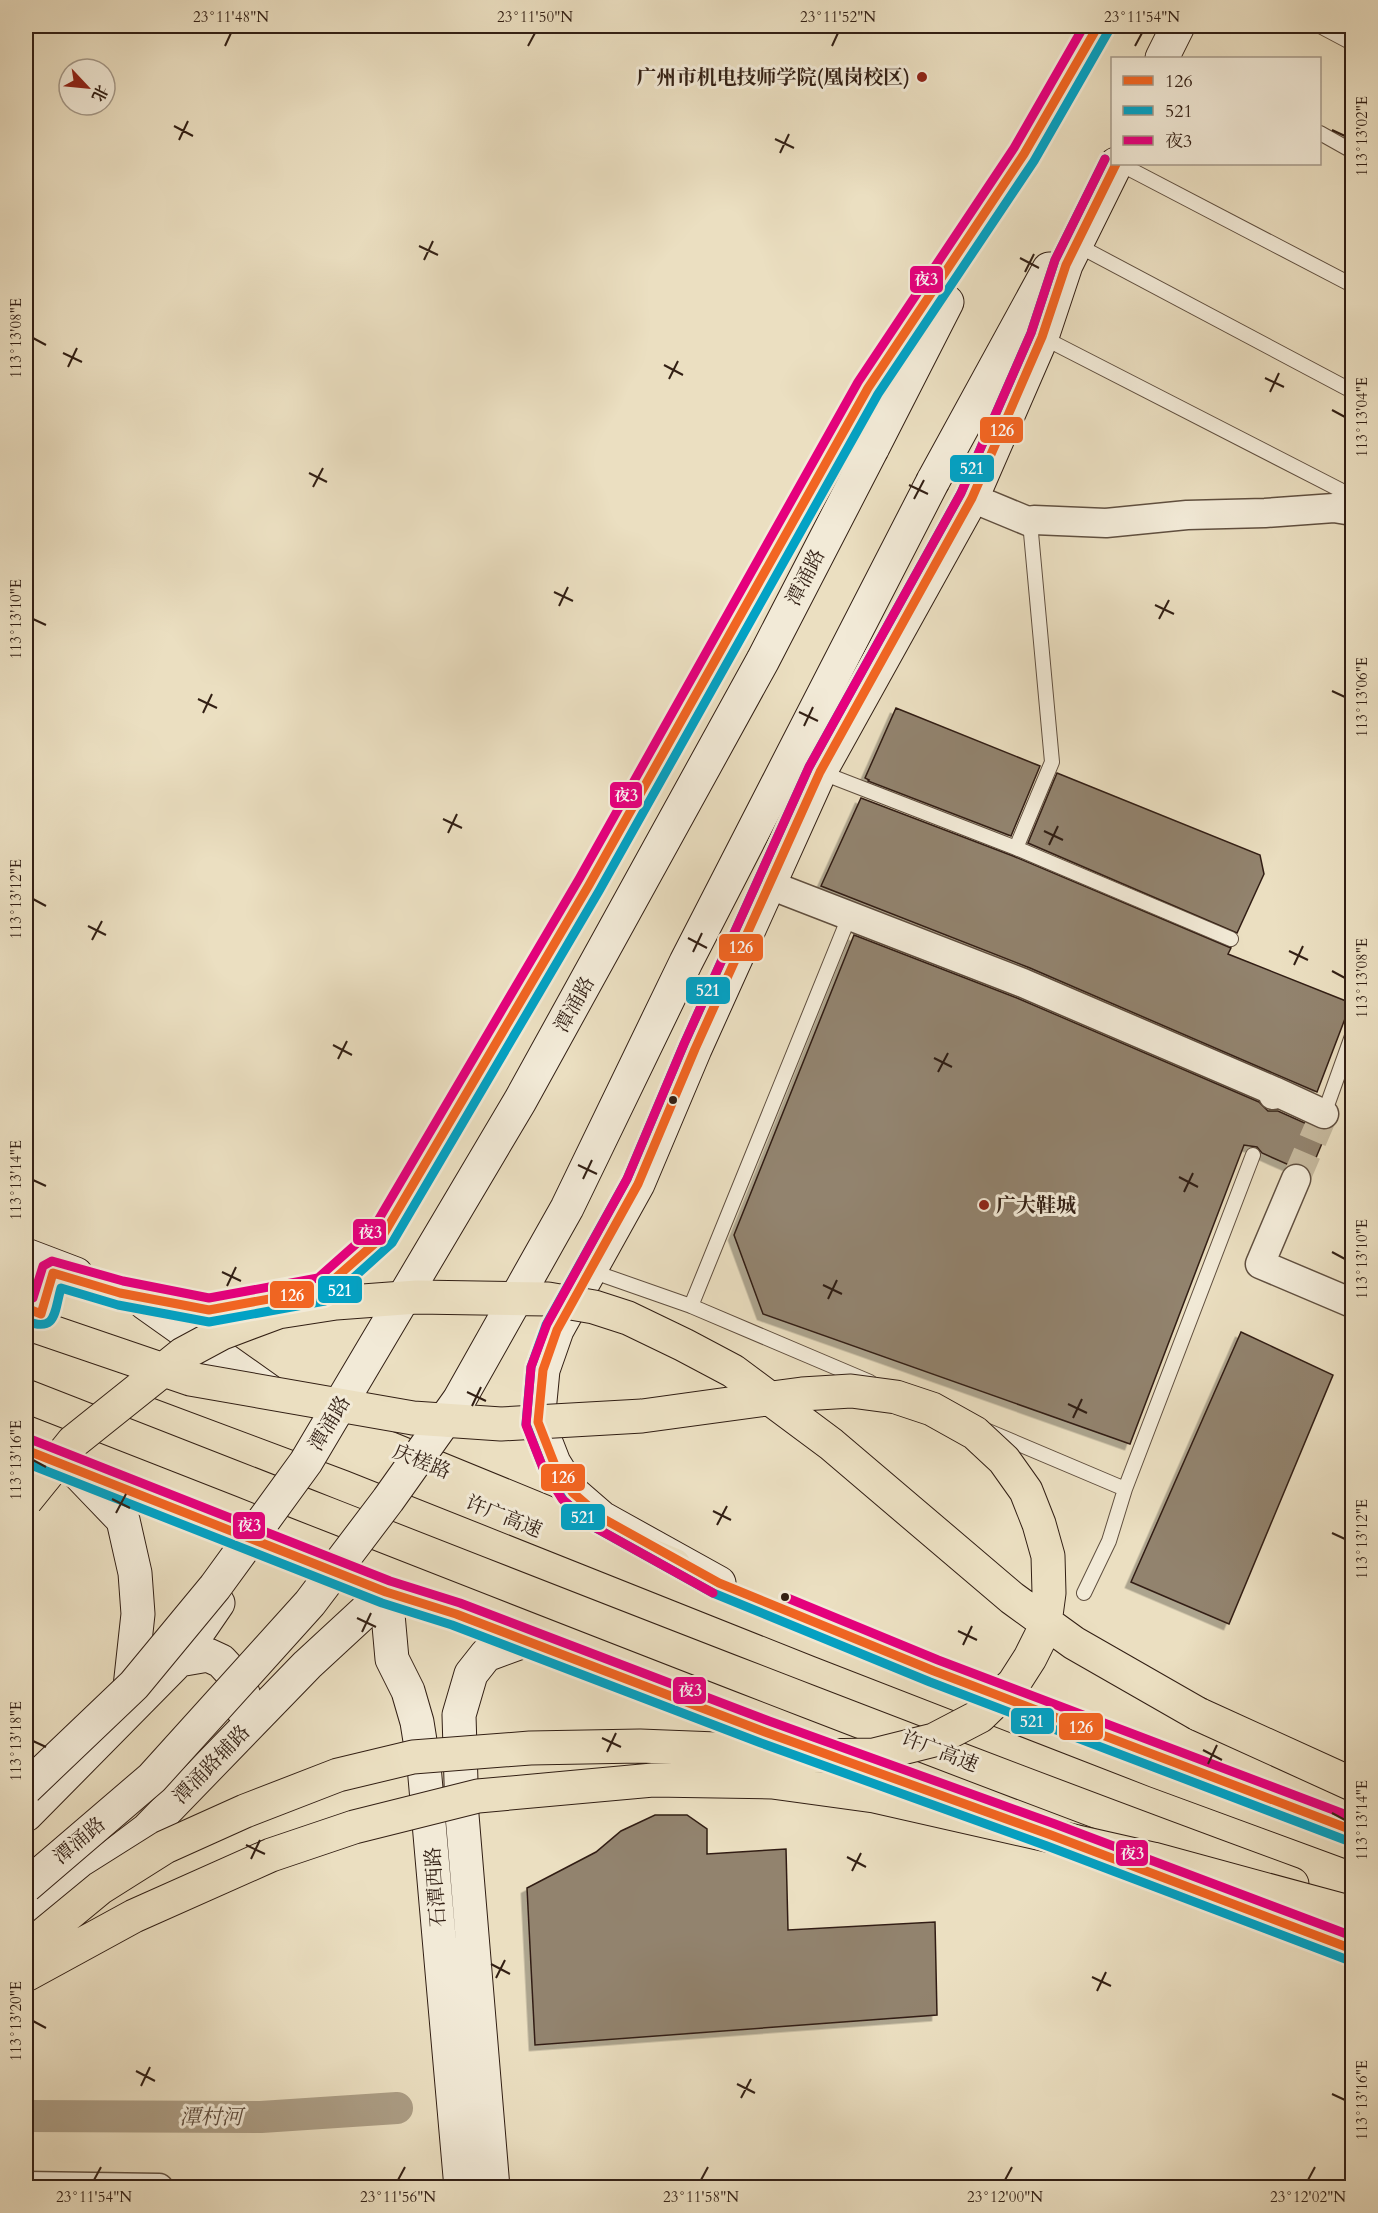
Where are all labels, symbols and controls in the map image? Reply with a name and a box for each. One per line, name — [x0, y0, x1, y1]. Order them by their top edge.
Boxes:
text: 23°11'48"N — [193, 7, 269, 27]
text: 23°11'50"N — [497, 7, 573, 27]
text: 23°11'52"N — [800, 7, 876, 27]
text: 23°11'54"N — [1104, 7, 1180, 27]
north arrow — [57, 57, 117, 117]
legend — [1111, 57, 1321, 165]
place label: 广州市机电技师学院(凰岗校区) — [636, 64, 910, 91]
text: 126 — [1165, 69, 1193, 94]
marker: 广州市机电技师学院(凰岗校区) — [915, 70, 929, 84]
text: 北 — [86, 81, 113, 105]
text: 113°13'02"E — [1352, 96, 1372, 176]
text: 521 — [1165, 99, 1193, 124]
text: 夜3 — [1165, 129, 1192, 154]
line badge: 夜3 — [909, 265, 944, 294]
text: 夜3 — [914, 269, 938, 291]
text: 113°13'08"E — [6, 298, 26, 378]
text: 113°13'04"E — [1352, 377, 1372, 457]
line badge: 126 — [979, 416, 1024, 444]
text: 126 — [990, 420, 1014, 442]
line badge: 521 — [949, 454, 995, 483]
text: 521 — [960, 458, 984, 480]
street label: 潭涌路 — [780, 544, 831, 610]
text: 113°13'10"E — [6, 579, 26, 659]
text: 113°13'06"E — [1352, 657, 1372, 737]
line badge: 夜3 — [609, 781, 643, 809]
text: 夜3 — [614, 785, 638, 807]
text: 113°13'12"E — [6, 859, 26, 939]
line badge: 126 — [718, 933, 764, 962]
text: 126 — [729, 937, 753, 959]
text: 113°13'08"E — [1352, 938, 1372, 1018]
street label: 潭涌路 — [548, 971, 601, 1037]
line badge: 521 — [685, 976, 731, 1005]
text: 521 — [696, 980, 720, 1002]
unlabelled marker — [667, 1094, 679, 1106]
text: 113°13'14"E — [6, 1140, 26, 1220]
place label: 广大鞋城 — [996, 1192, 1076, 1219]
marker: 广大鞋城 — [977, 1198, 991, 1212]
line badge: 夜3 — [352, 1218, 387, 1246]
text: 113°13'10"E — [1352, 1219, 1372, 1299]
text: 夜3 — [358, 1222, 382, 1244]
line badge: 521 — [317, 1275, 363, 1304]
line badge: 126 — [269, 1280, 315, 1309]
text: 521 — [328, 1280, 352, 1302]
text: 126 — [280, 1285, 304, 1307]
street label: 潭涌路 — [302, 1391, 356, 1456]
text: 113°13'16"E — [6, 1420, 26, 1500]
street label: 庆槎路 — [389, 1438, 455, 1485]
line badge: 126 — [540, 1463, 586, 1492]
text: 126 — [551, 1467, 575, 1489]
street label: 许广高速 — [462, 1489, 546, 1544]
text: 113°13'12"E — [1352, 1499, 1372, 1579]
line badge: 521 — [560, 1503, 606, 1531]
text: 521 — [571, 1507, 595, 1529]
line badge: 夜3 — [232, 1511, 266, 1540]
text: 夜3 — [237, 1515, 261, 1537]
unlabelled marker — [779, 1591, 791, 1603]
line badge: 夜3 — [672, 1676, 707, 1705]
text: 夜3 — [678, 1680, 702, 1702]
text: 113°13'18"E — [6, 1701, 26, 1781]
line badge: 521 — [1010, 1707, 1055, 1735]
text: 521 — [1020, 1711, 1044, 1733]
line badge: 126 — [1058, 1712, 1104, 1741]
text: 126 — [1069, 1717, 1093, 1739]
street label: 潭涌路辅路 — [167, 1719, 256, 1810]
street label: 许广高速 — [898, 1725, 982, 1778]
text: 113°13'14"E — [1352, 1780, 1372, 1860]
street label: 潭涌路 — [48, 1811, 111, 1870]
line badge: 夜3 — [1115, 1839, 1149, 1867]
text: 夜3 — [1120, 1843, 1144, 1865]
street label: 石潭西路 — [419, 1846, 452, 1928]
text: 113°13'20"E — [6, 1981, 26, 2061]
text: 113°13'16"E — [1352, 2060, 1372, 2140]
water label: 潭村河 — [180, 2103, 246, 2132]
text: 23°11'54"N — [56, 2187, 132, 2207]
text: 23°11'56"N — [360, 2187, 436, 2207]
text: 23°11'58"N — [663, 2187, 739, 2207]
text: 23°12'00"N — [967, 2187, 1043, 2207]
text: 23°12'02"N — [1270, 2187, 1346, 2207]

